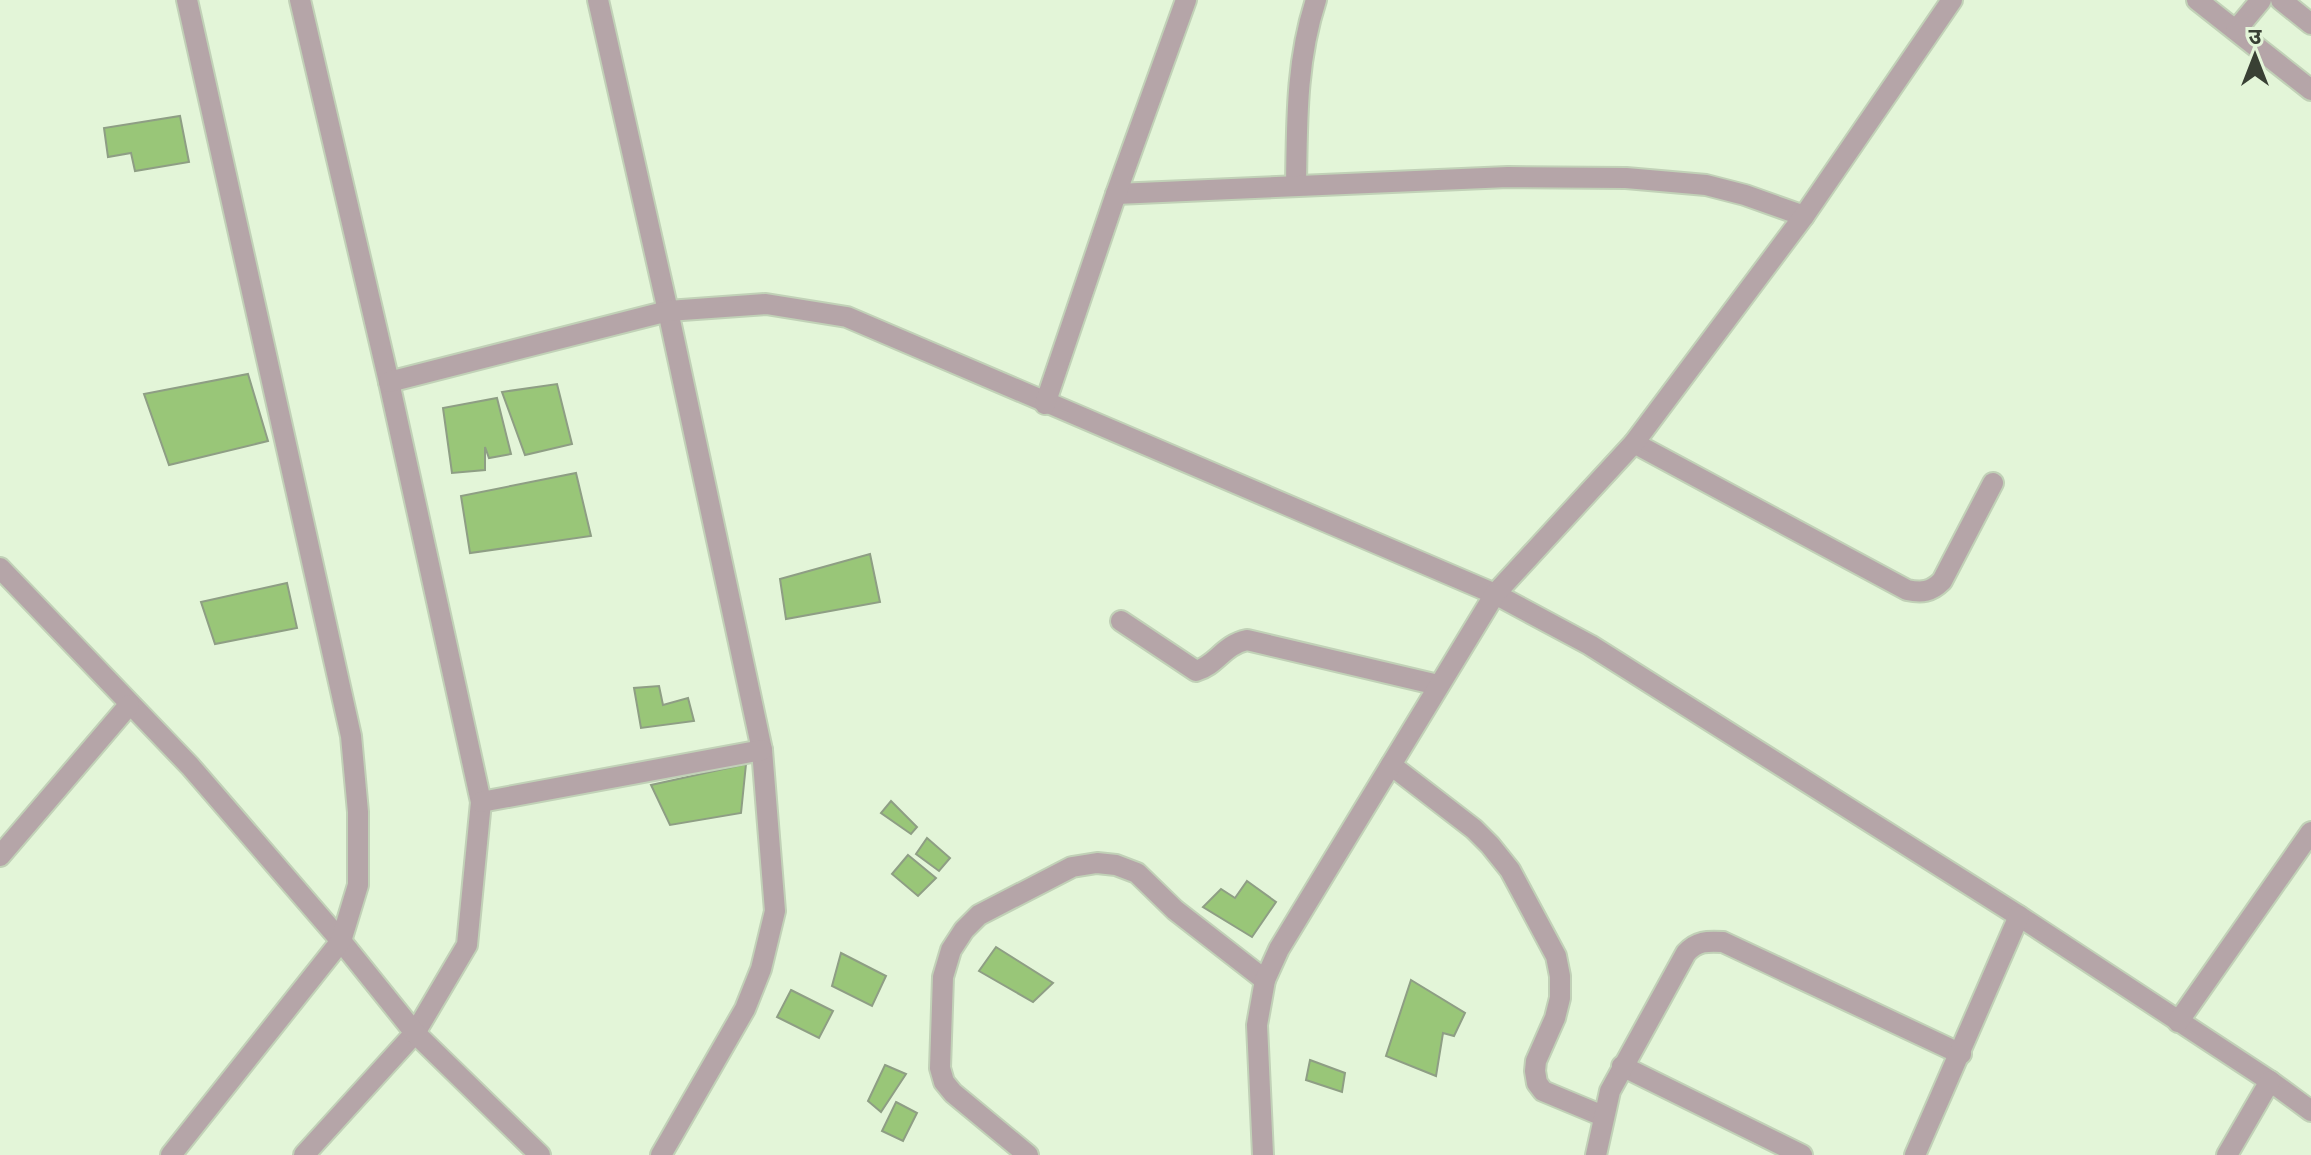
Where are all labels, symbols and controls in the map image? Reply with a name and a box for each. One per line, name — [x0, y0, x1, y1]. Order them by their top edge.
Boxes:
north arrow — [2215, 16, 2295, 96]
text: उ — [2249, 23, 2263, 50]

